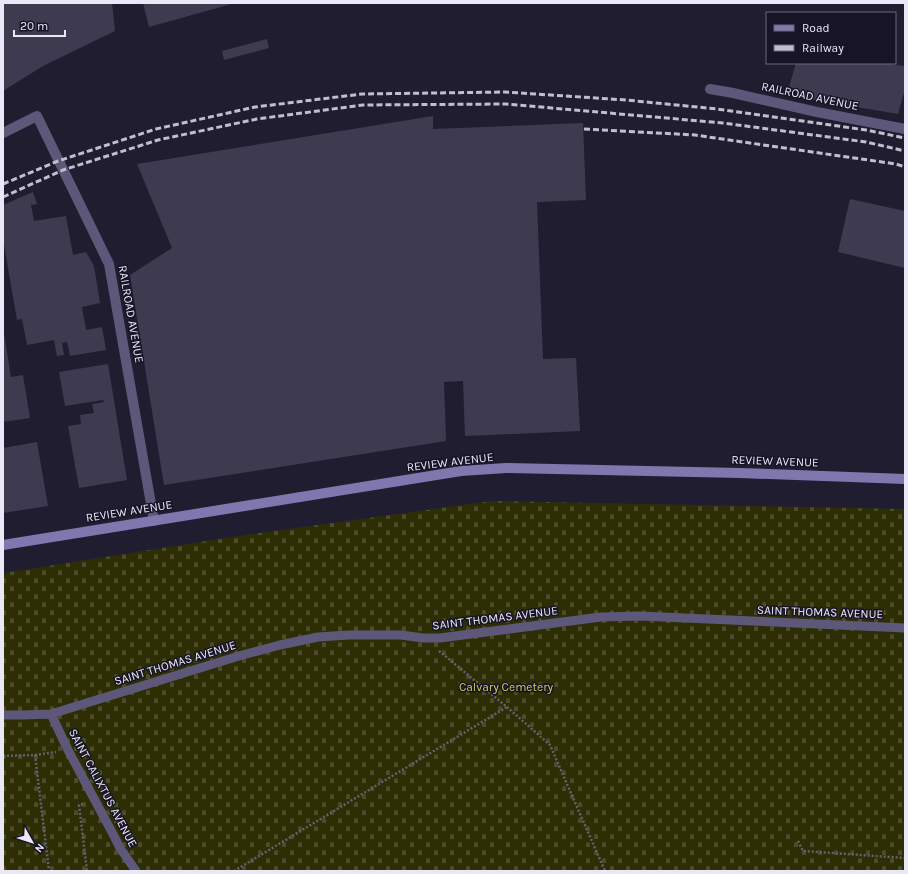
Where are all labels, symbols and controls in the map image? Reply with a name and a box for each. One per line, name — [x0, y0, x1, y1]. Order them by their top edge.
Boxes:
scale bar — [14, 12, 65, 38]
legend — [766, 12, 896, 64]
text: 20 m — [20, 19, 48, 33]
text: Road — [802, 21, 830, 35]
text: Railway — [802, 41, 844, 55]
street label: RAILROAD AVENUE — [760, 79, 860, 113]
street label: RAILROAD AVENUE — [116, 264, 146, 364]
street label: REVIEW AVENUE — [406, 450, 494, 474]
street label: REVIEW AVENUE — [731, 452, 819, 470]
street label: REVIEW AVENUE — [85, 497, 173, 525]
street label: SAINT THOMAS AVENUE — [431, 603, 559, 633]
street label: SAINT THOMAS AVENUE — [757, 603, 883, 621]
street label: SAINT THOMAS AVENUE — [113, 638, 237, 688]
park label: Calvary Cemetery — [459, 680, 554, 694]
street label: SAINT CALIXTUS AVENUE — [66, 726, 140, 850]
north arrow — [12, 822, 52, 862]
text: N — [32, 841, 47, 855]

